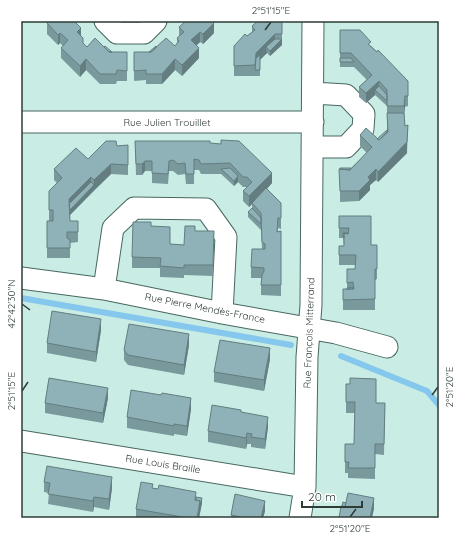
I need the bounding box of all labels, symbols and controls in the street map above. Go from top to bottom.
text: 2°51'15"E [252,4,291,17]
street label: Rue Julien Trouillet [123,116,211,129]
street label: Rue François Mitterrand [301,277,317,389]
text: 42°42'30"N [5,279,18,329]
street label: Rue Pierre Mendès-France [144,290,267,326]
text: 2°51'20"E [443,366,456,407]
text: 2°51'15"E [5,371,18,410]
street label: Rue Louis Braille [125,452,202,476]
scale bar [302,483,362,509]
text: 20 m [308,489,336,504]
text: 2°51'20"E [330,522,371,535]

